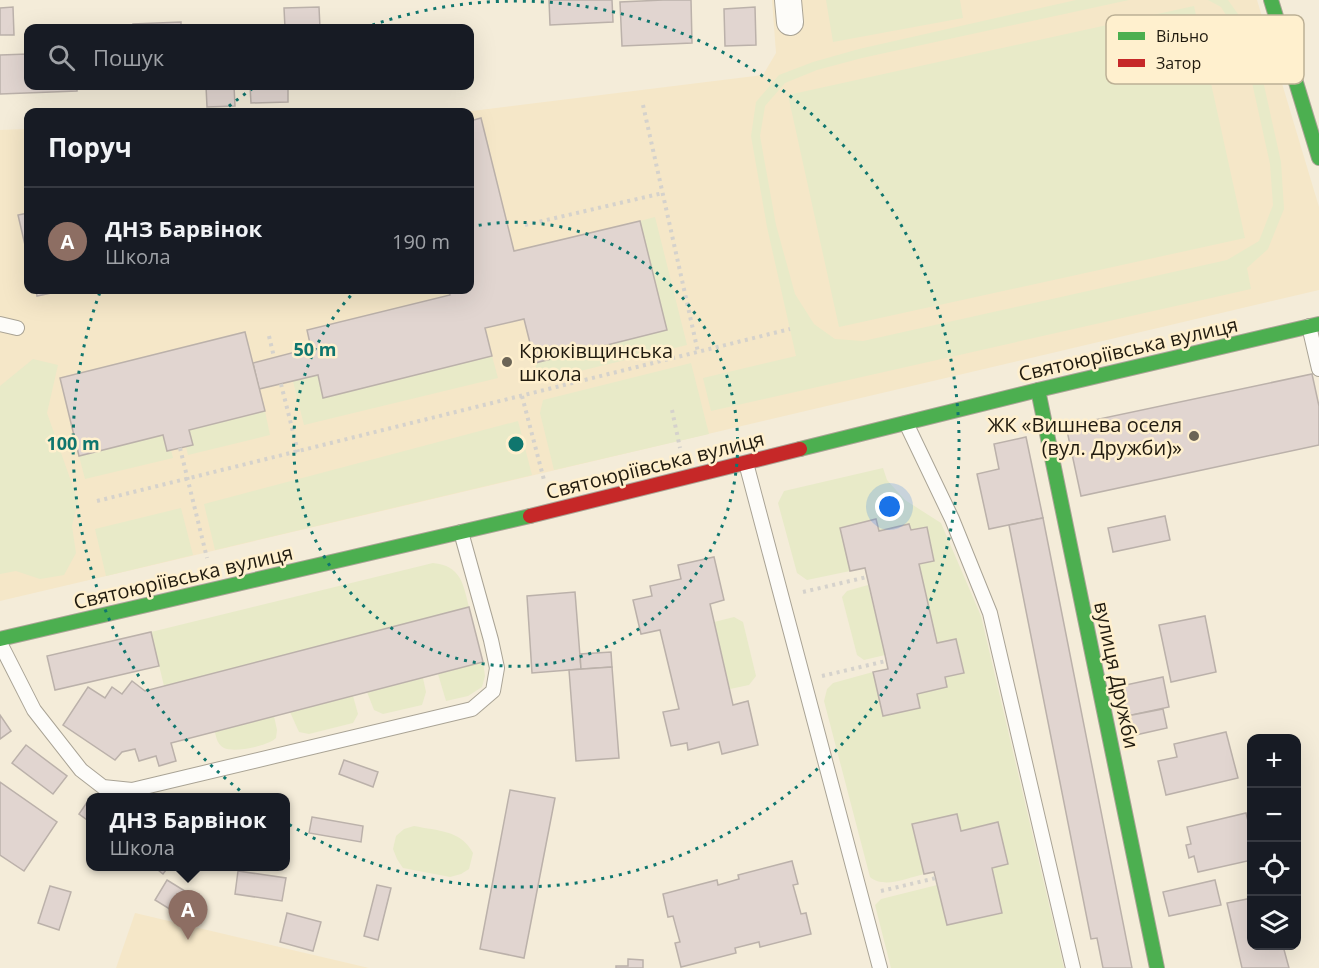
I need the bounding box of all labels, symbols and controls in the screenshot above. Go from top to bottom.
legend [1106,15,1304,84]
search box [24,24,474,90]
text: Вільно [1156,25,1209,47]
icon: search [45,41,78,74]
text: Пошук [93,42,164,72]
text: Затор [1156,52,1201,74]
text: Поруч [48,129,132,165]
text: ДНЗ Барвінок [105,213,262,243]
text: A [61,228,74,255]
text: 190 m [392,228,450,255]
text: Школа [105,243,171,270]
street label: Святоюріївська вулиця [1016,311,1240,387]
text: 50 m [294,337,336,361]
place label: Крюківщинська школа [519,337,673,387]
marker: Крюківщинська школа [500,355,514,369]
place label: ЖК «Вишнева оселя (вул. Дружби)» [987,411,1182,461]
street label: Святоюріївська вулиця [543,425,767,505]
marker: ЖК «Вишнева оселя (вул. Дружби)» [1187,429,1201,443]
text: 100 m [46,431,100,455]
centre of rings [506,434,526,454]
your location [875,492,904,521]
street label: Святоюріївська вулиця [71,539,295,615]
street label: вулиця Дружби [1088,599,1146,751]
map controls [1247,734,1301,950]
button: + [1247,734,1301,788]
button: − [1247,788,1301,842]
popup [86,793,290,871]
text: ДНЗ Барвінок [109,804,267,834]
text: Школа [109,834,175,861]
button: locate [1247,842,1301,896]
pin: A [168,890,207,940]
button: layers [1247,896,1301,950]

